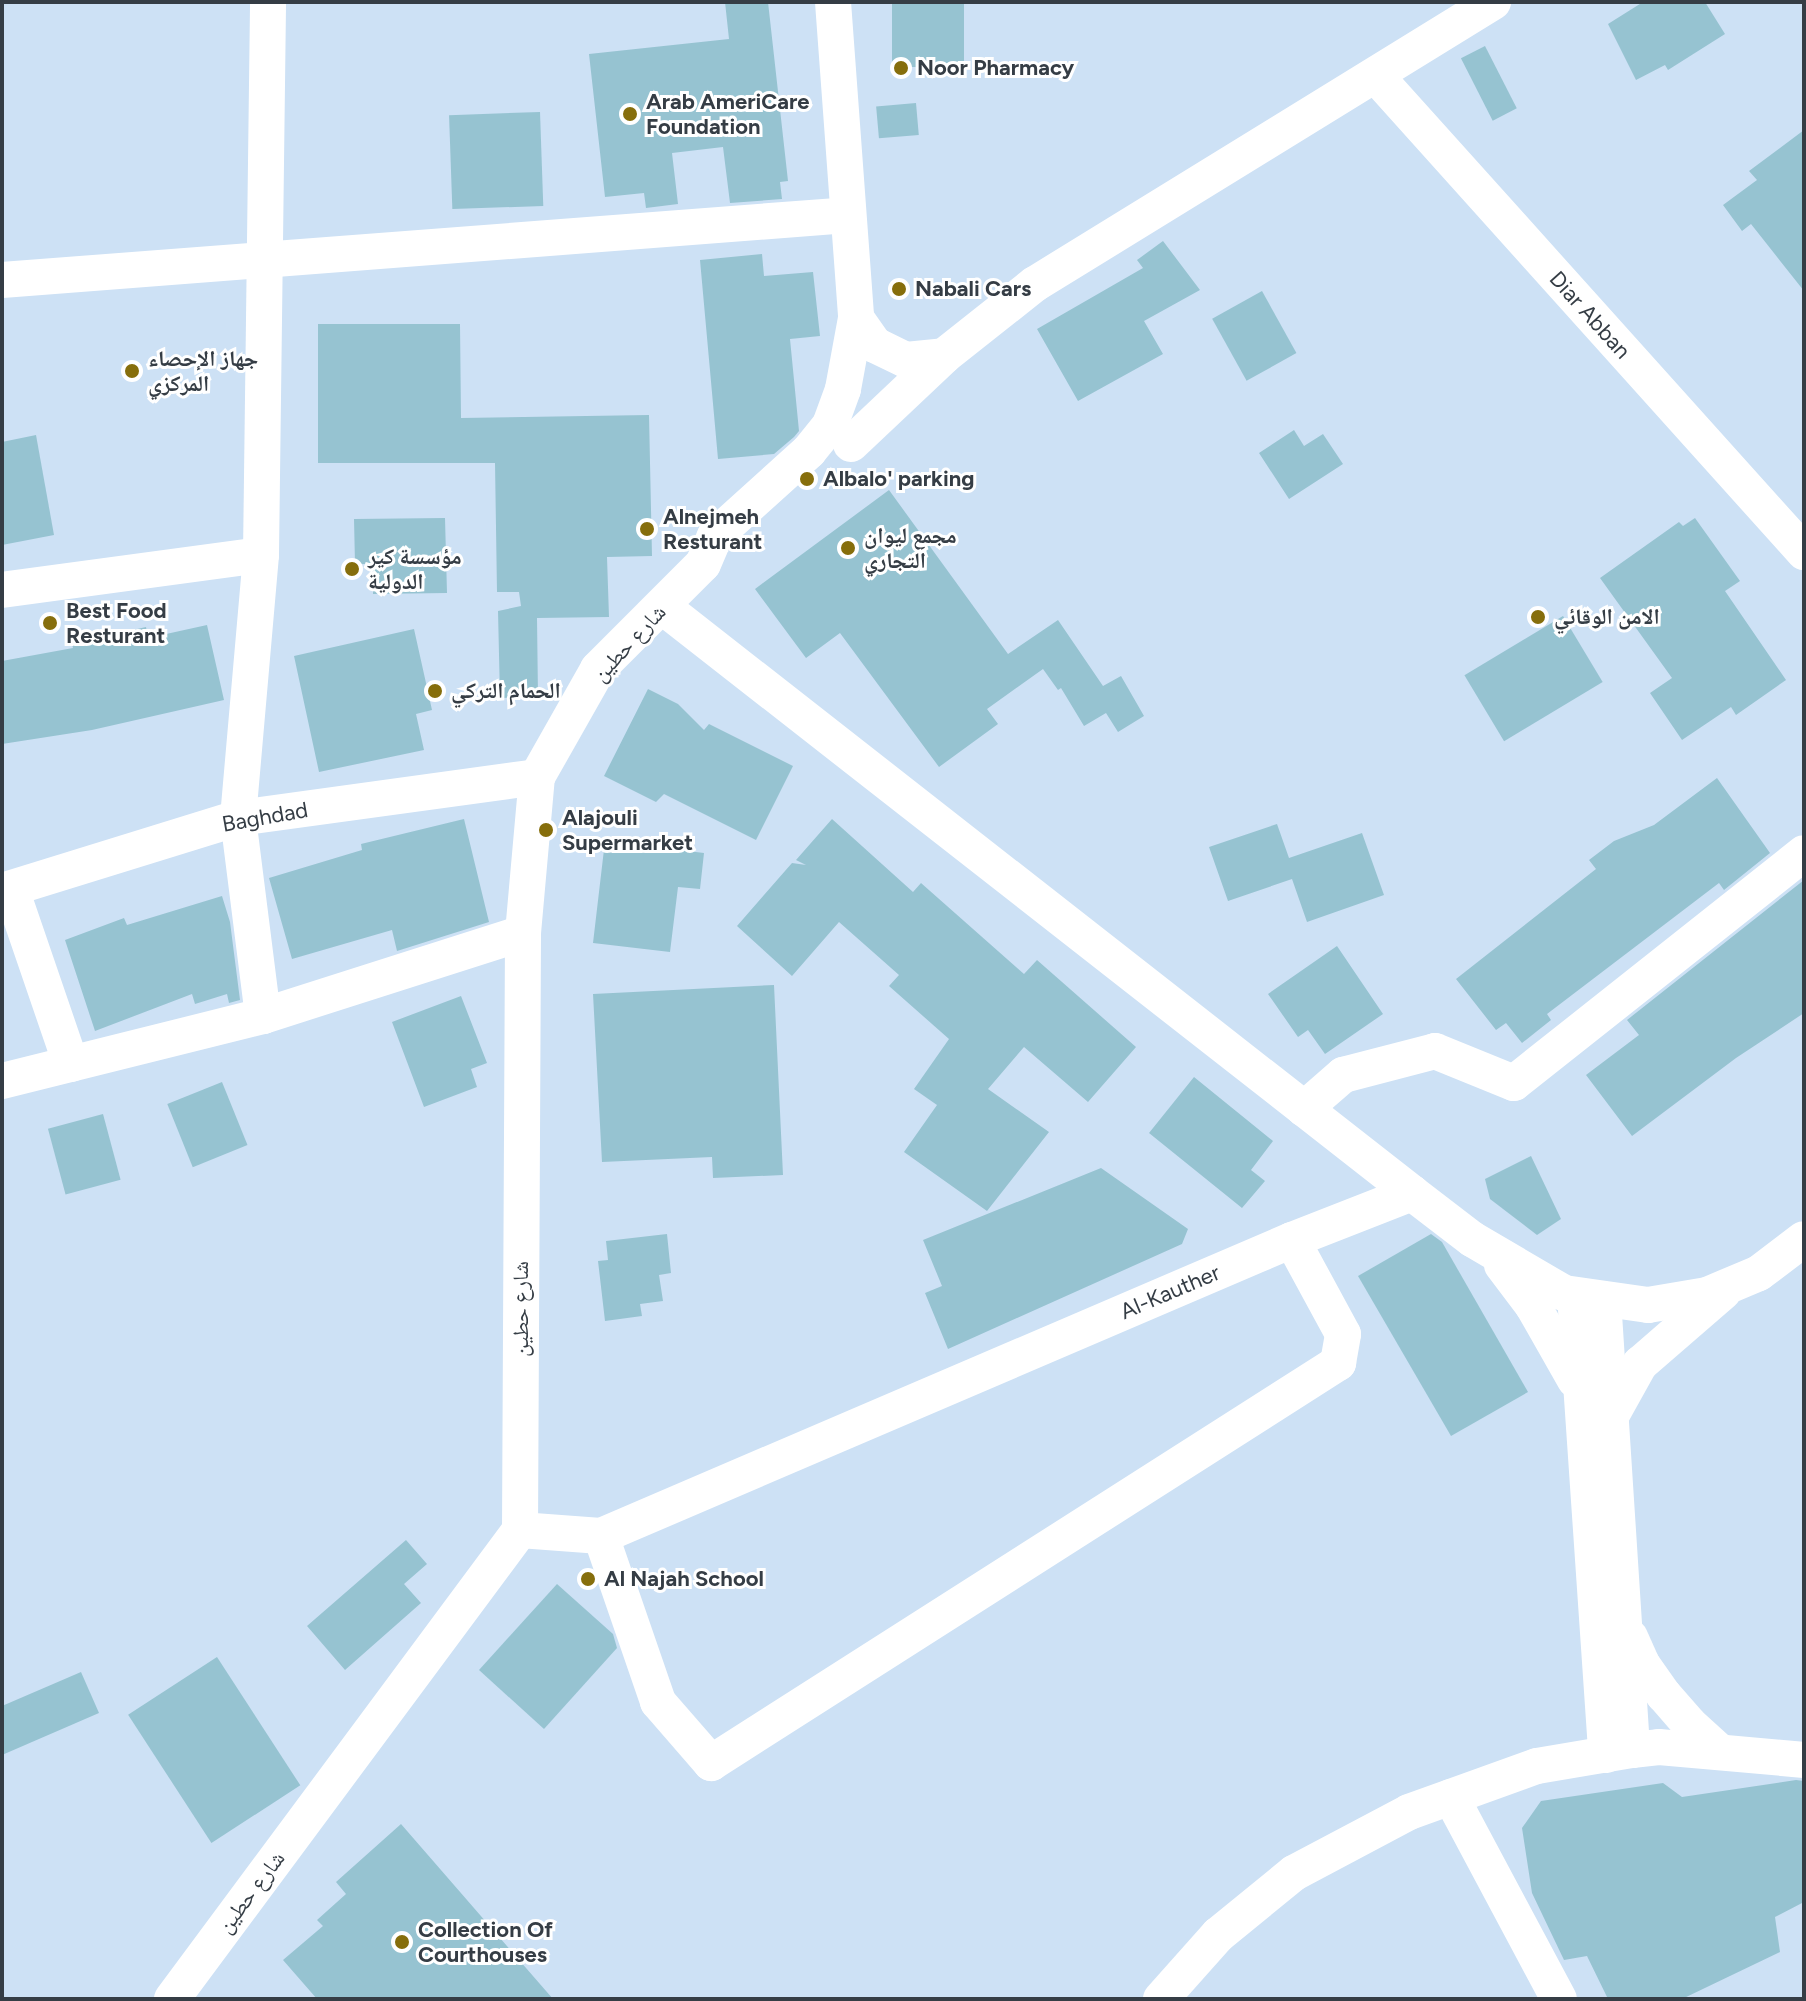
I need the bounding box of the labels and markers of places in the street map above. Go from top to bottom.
place label: Noor Pharmacy [917,55,1074,81]
marker: Noor Pharmacy [892,59,910,77]
place label: Arab AmeriCare Foundation [646,88,810,140]
marker: Arab AmeriCare Foundation [621,105,639,123]
place label: Nabali Cars [915,276,1031,302]
marker: Nabali Cars [890,280,908,298]
place label: جهاز الإحصاء المركزي [148,345,258,396]
marker: جهاز الإحصاء المركزي [123,362,141,380]
place label: Albalo' parking [823,466,974,492]
marker: Albalo' parking [798,470,816,488]
place label: Alnejmeh Resturant [663,503,762,554]
marker: Alnejmeh Resturant [638,520,656,538]
place label: مجمع ليوان التجاري [864,522,957,574]
marker: مجمع ليوان التجاري [839,539,857,557]
place label: مؤسسة كير الدولية [368,543,462,594]
marker: مؤسسة كير الدولية [343,560,361,578]
place label: Best Food Resturant [66,597,167,648]
place label: الامن الوقائي [1554,604,1660,630]
marker: الامن الوقائي [1529,608,1547,626]
marker: Best Food Resturant [41,614,59,632]
place label: الحمام التركي [451,678,561,704]
marker: الحمام التركي [426,682,444,700]
place label: Alajouli Supermarket [562,804,693,856]
marker: Alajouli Supermarket [537,821,555,839]
place label: Al Najah School [604,1566,764,1592]
marker: Al Najah School [579,1570,597,1588]
place label: Collection Of Courthouses [418,1916,553,1968]
marker: Collection Of Courthouses [393,1933,411,1951]

